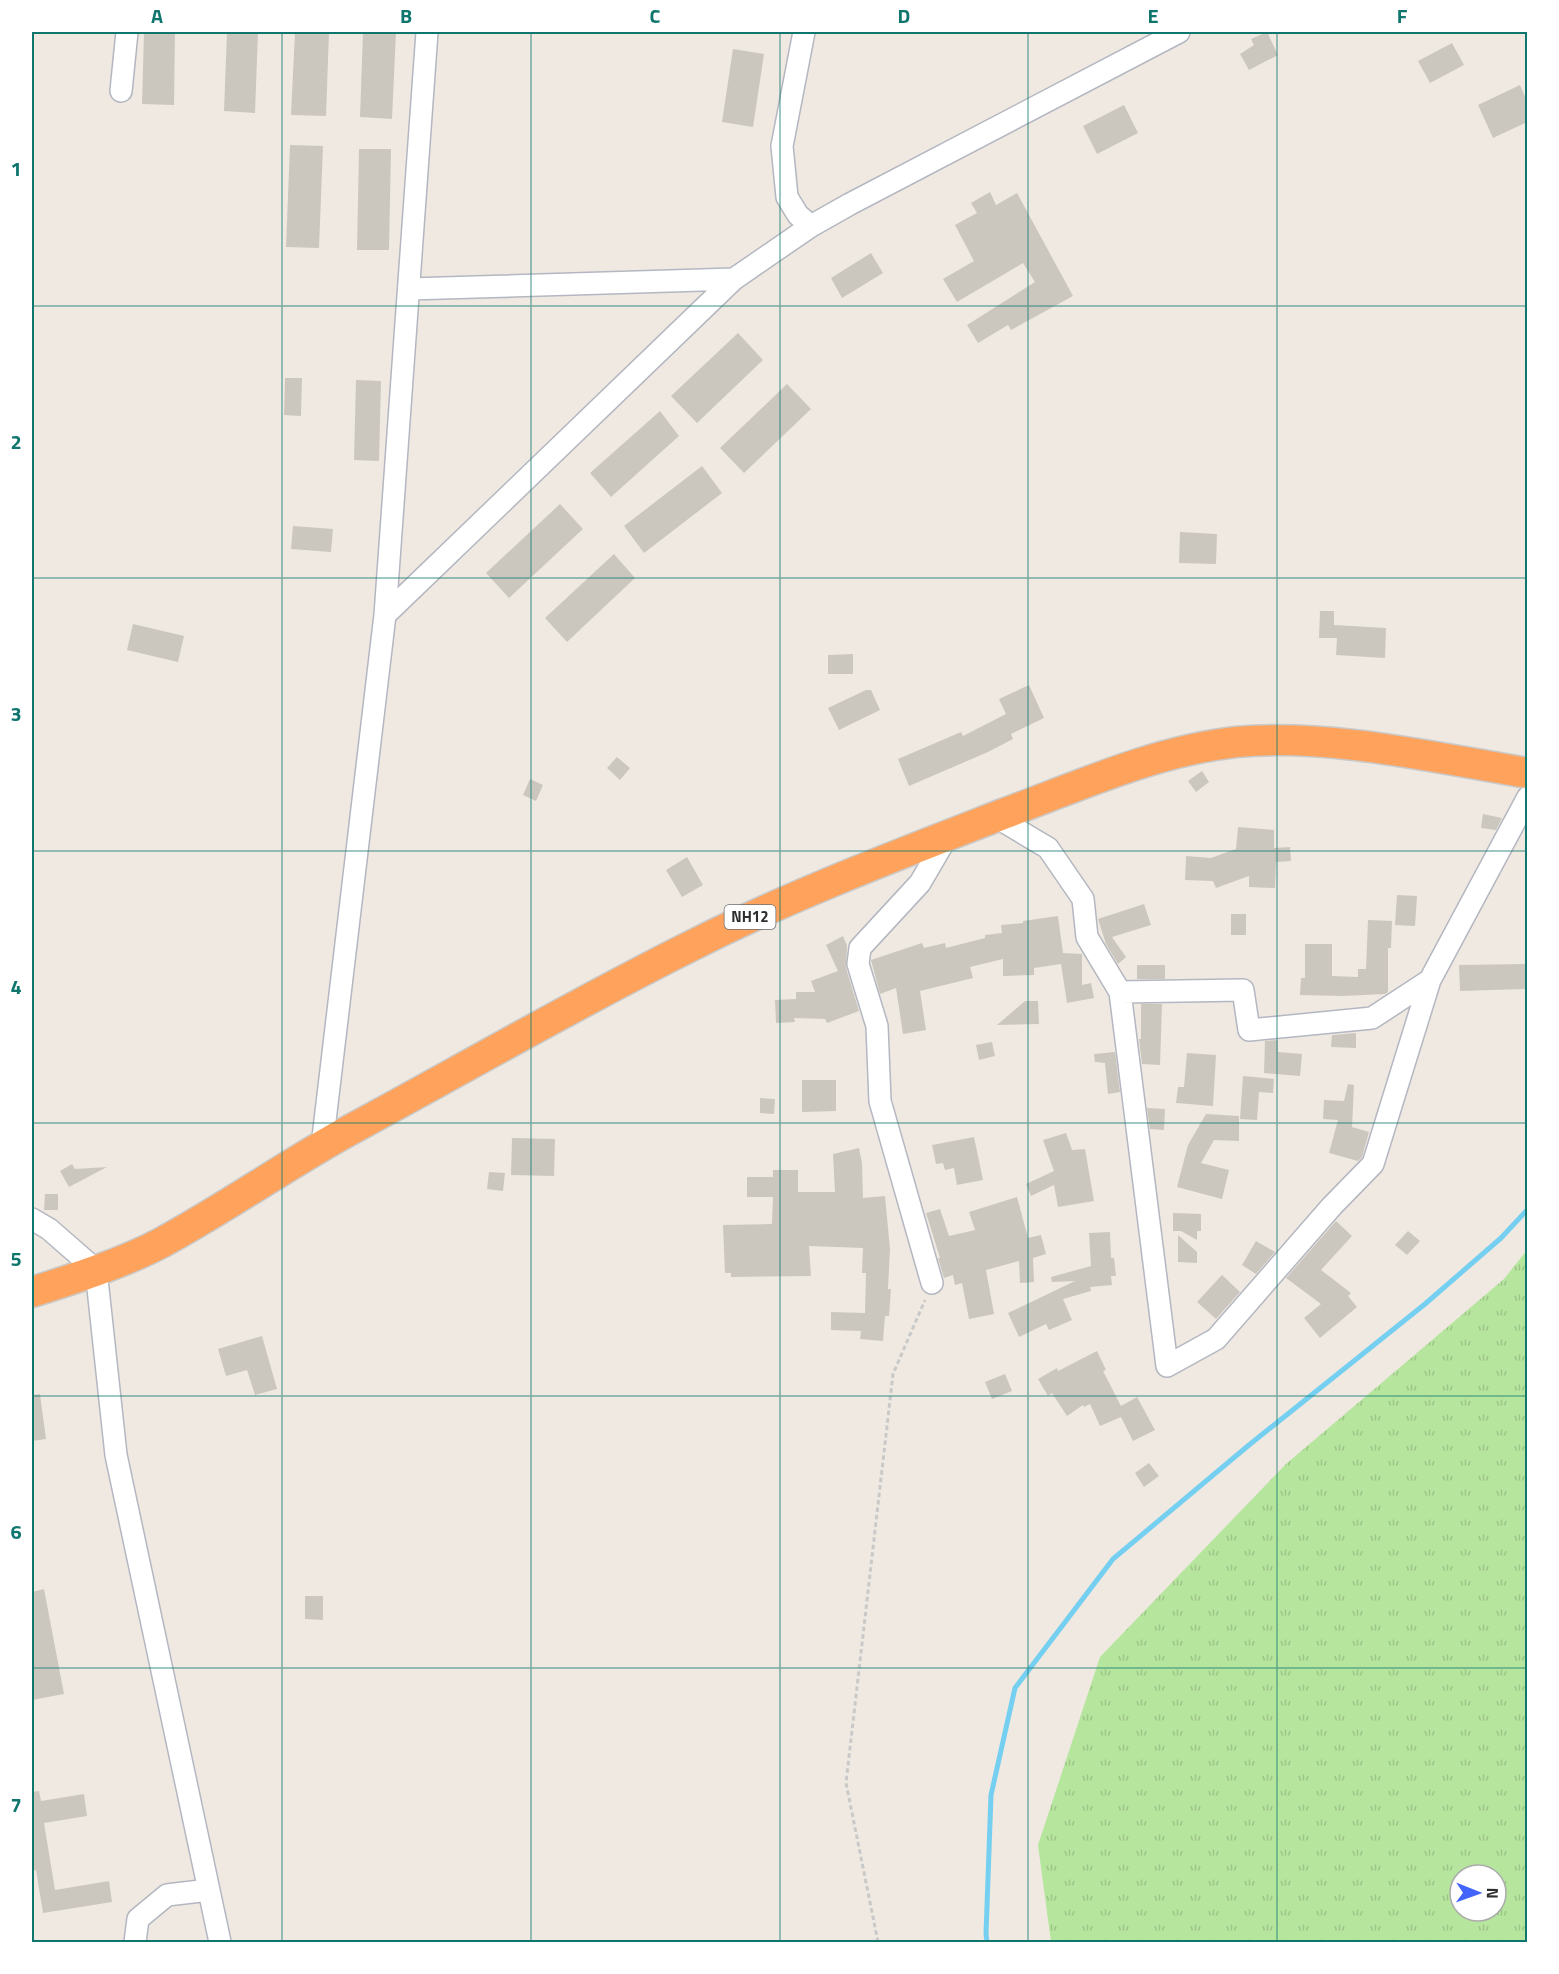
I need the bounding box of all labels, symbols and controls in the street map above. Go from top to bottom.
text: A [151,0,163,31]
text: B [400,0,412,31]
text: C [650,0,661,31]
text: D [898,0,910,31]
text: E [1147,0,1159,31]
text: F [1397,0,1408,31]
text: 1 [10,153,22,184]
text: 2 [10,426,22,457]
text: 3 [10,698,22,729]
road number: NH12 [724,905,776,929]
text: 4 [10,971,22,1002]
text: 5 [10,1243,22,1274]
text: 6 [10,1516,22,1547]
text: 7 [10,1789,22,1820]
north arrow [1448,1863,1508,1923]
text: N [1481,1888,1505,1899]

